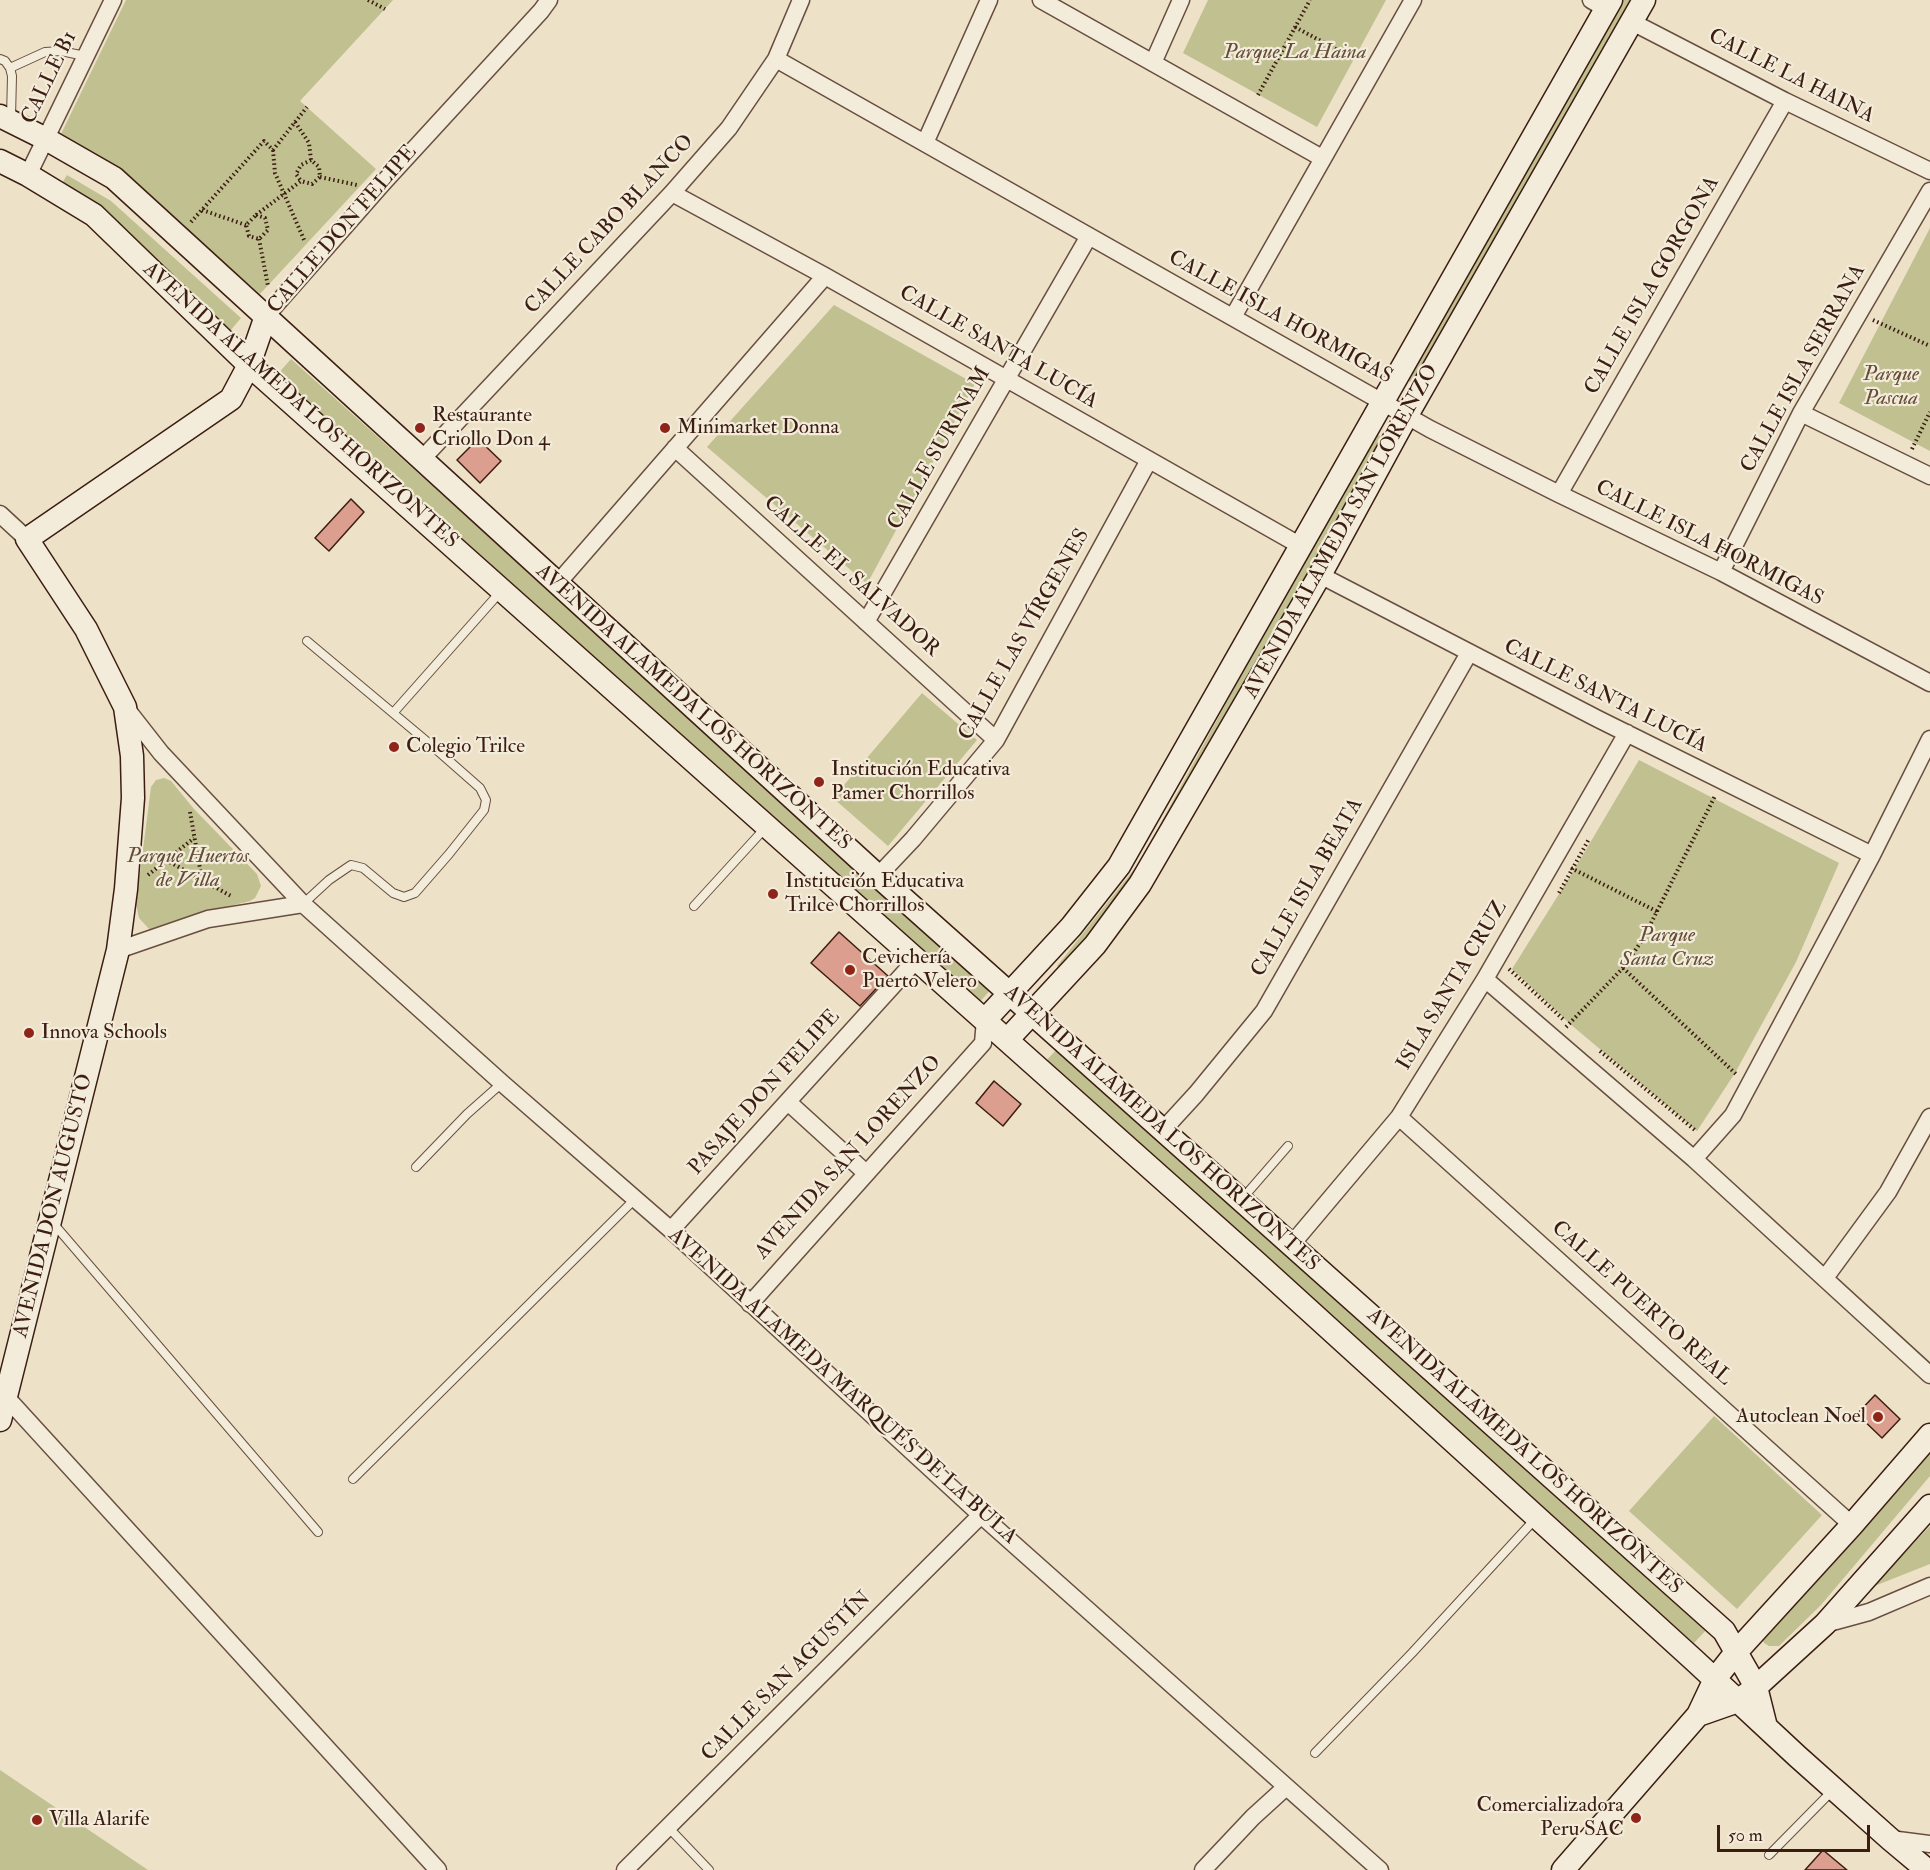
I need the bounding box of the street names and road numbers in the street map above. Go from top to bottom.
street label: CALLE LA HAINA [1704,24,1878,130]
street label: CALLE B1 [17,28,83,128]
street label: CALLE CABO BLANCO [520,130,700,320]
street label: CALLE DON FELIPE [263,141,423,319]
street label: CALLE ISLA GORGONA [1580,172,1726,400]
street label: CALLE ISLA HORMIGAS [1163,246,1397,390]
street label: AVENIDA ALAMEDA LOS HORIZONTES [137,258,463,554]
street label: CALLE ISLA SERRANA [1736,260,1872,478]
street label: CALLE SANTA LUCÍA [894,281,1102,415]
street label: AVENIDA ALAMEDA SAN LORENZO [1239,360,1445,704]
street label: CALLE SURINAM [883,363,997,535]
street label: CALLE ISLA HORMIGAS [1591,475,1827,613]
street label: CALLE EL SALVADOR [758,491,944,663]
street label: CALLE LAS VÍRGENES [954,525,1096,745]
street label: AVENIDA ALAMEDA LOS HORIZONTES [530,560,856,856]
street label: CALLE SANTA LUCÍA [1499,635,1711,759]
street label: CALLE ISLA BEATA [1247,794,1369,982]
street label: ISLA SANTA CRUZ [1392,897,1514,1075]
street label: AVENIDA ALAMEDA LOS HORIZONTES [998,981,1324,1277]
street label: PASAJE DON FELIPE [684,1005,846,1181]
street label: AVENIDA SAN LORENZO [751,1051,947,1265]
street label: AVENIDA DON AUGUSTO [9,1072,99,1340]
street label: CALLE PUERTO REAL [1546,1216,1736,1392]
street label: AVENIDA ALAMEDA MARQUÉS DE LA BULA [662,1223,1022,1551]
street label: AVENIDA ALAMEDA LOS HORIZONTES [1361,1304,1687,1600]
street label: CALLE SAN AGUSTÍN [697,1587,877,1767]

